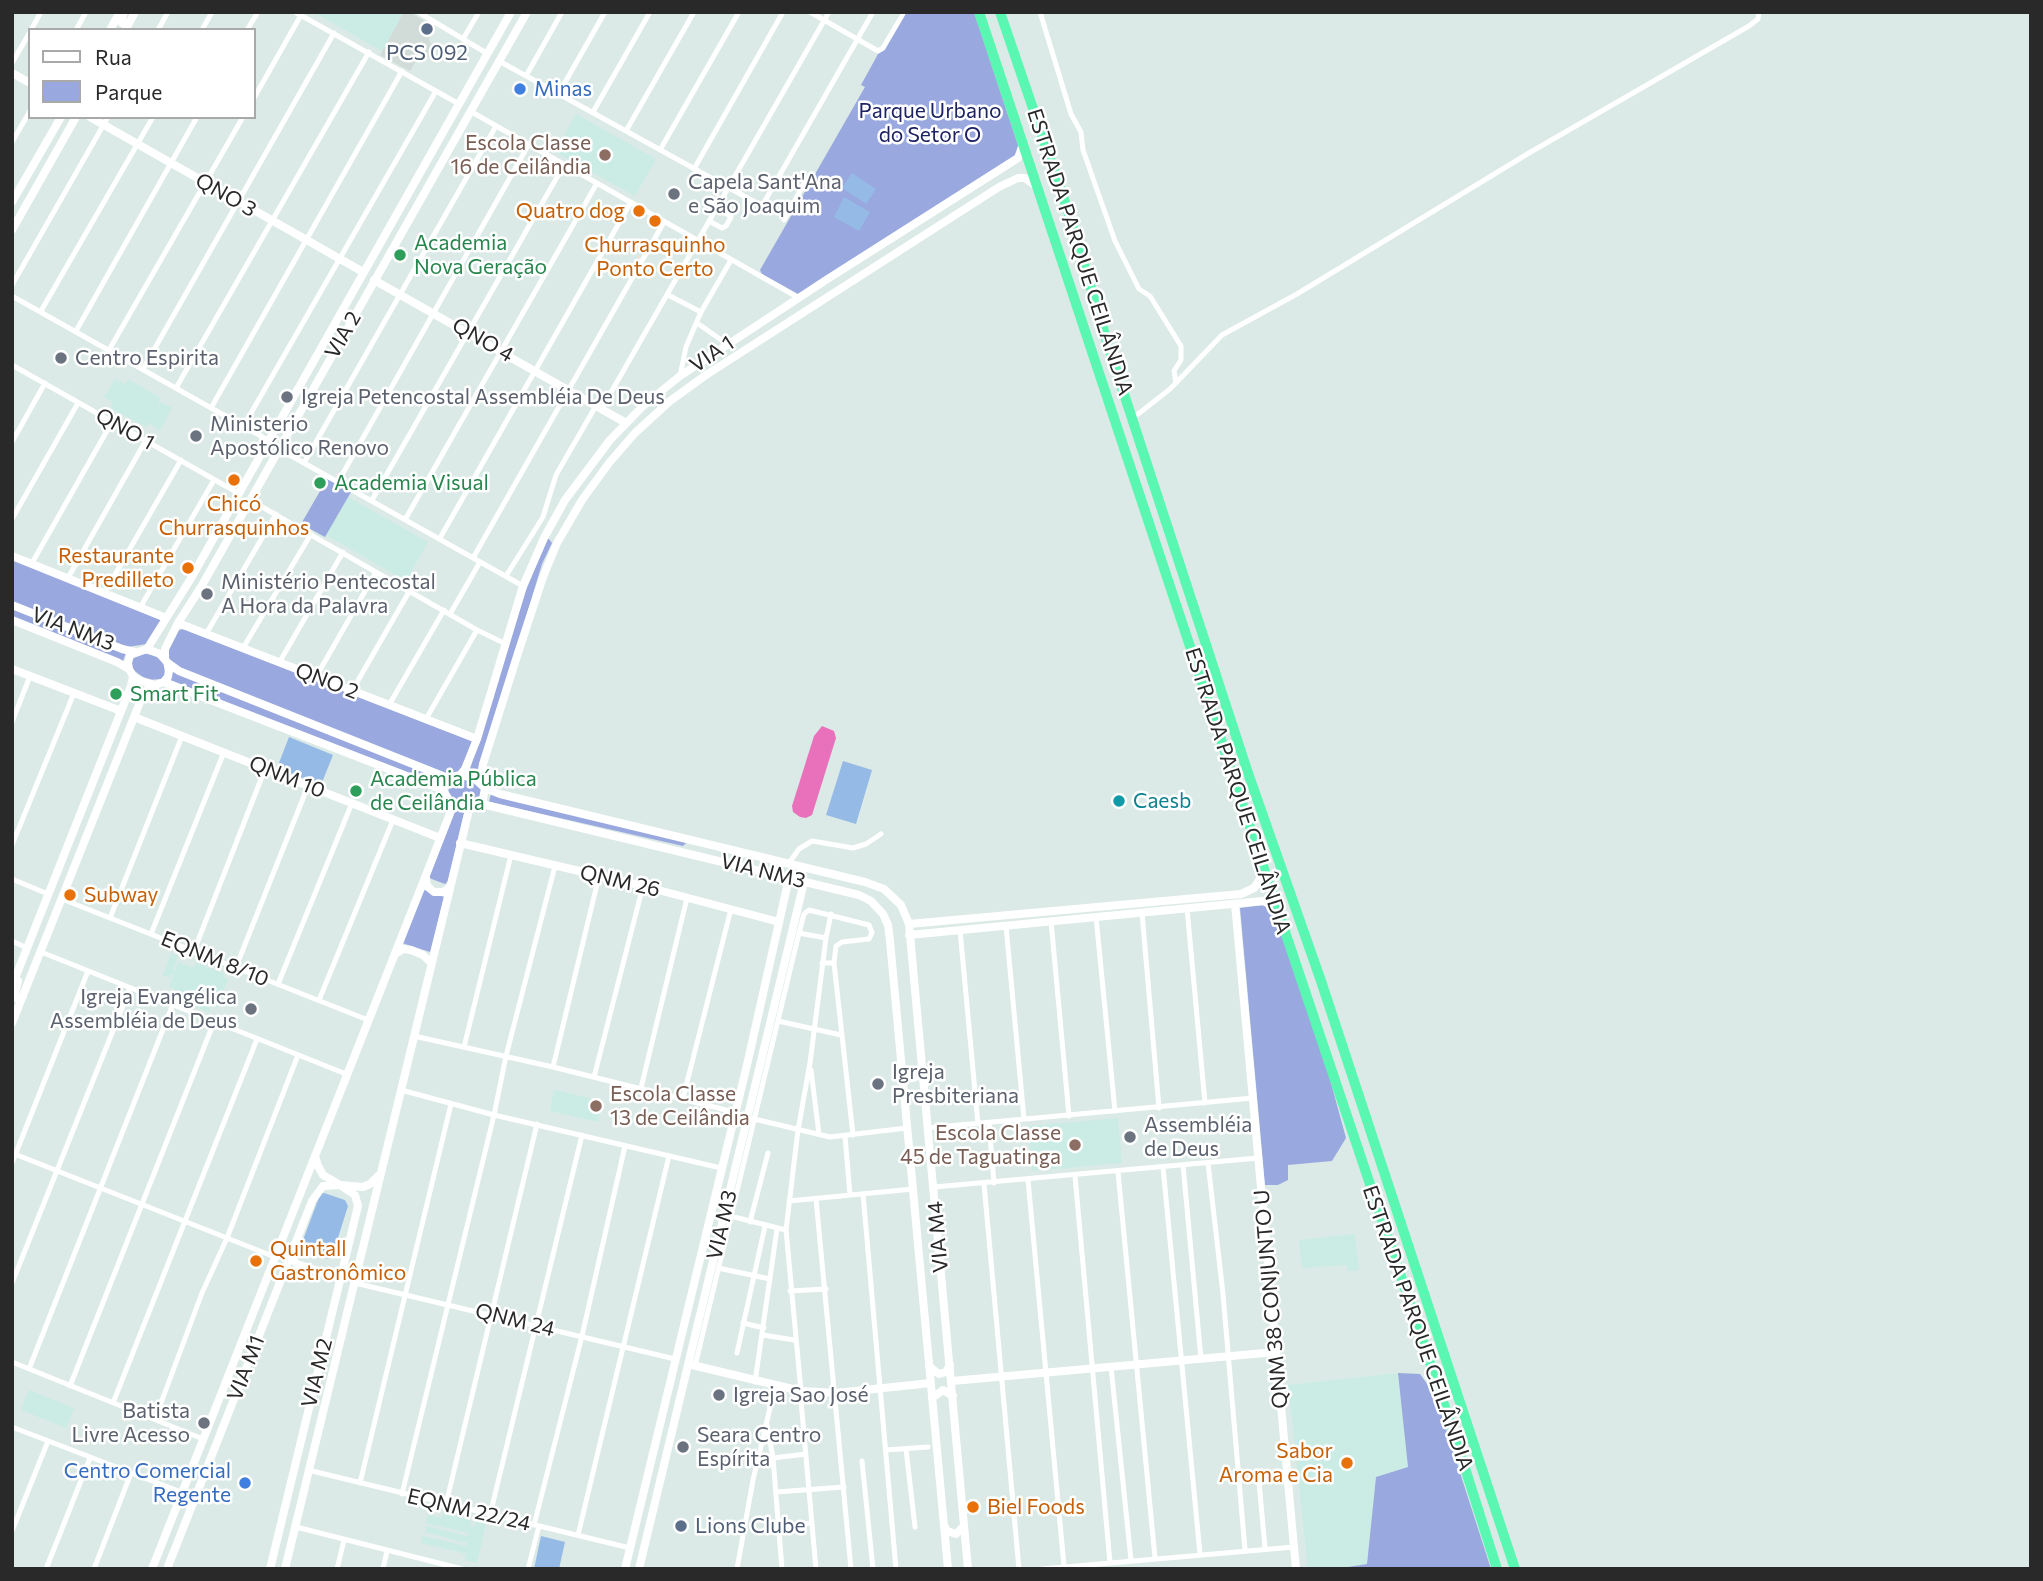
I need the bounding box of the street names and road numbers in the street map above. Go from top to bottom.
street label: ESTRADA PARQUE CEILÂNDIA [1022,105,1138,399]
street label: QNO 3 [191,168,261,222]
street label: VIA 2 [319,307,367,363]
street label: QNO 4 [448,312,518,368]
street label: VIA 1 [685,330,739,378]
street label: QNO 1 [91,403,159,455]
street label: VIA NM3 [28,602,118,656]
street label: ESTRADA PARQUE CEILÂNDIA [1180,644,1296,938]
street label: QNO 2 [292,657,362,705]
street label: QNM 10 [245,750,329,804]
street label: VIA NM3 [718,848,808,894]
street label: QNM 26 [577,860,663,902]
street label: EQNM 8/10 [157,926,273,992]
street label: ESTRADA PARQUE CEILÂNDIA [1357,1182,1479,1474]
street label: VIA M3 [702,1188,742,1262]
street label: QNM 38 CONJUNTO U [1249,1188,1293,1410]
street label: VIA M4 [922,1200,954,1274]
street label: QNM 24 [473,1298,557,1342]
street label: VIA M1 [222,1332,270,1404]
street label: VIA M2 [296,1336,338,1410]
street label: EQNM 22/24 [405,1484,533,1536]

